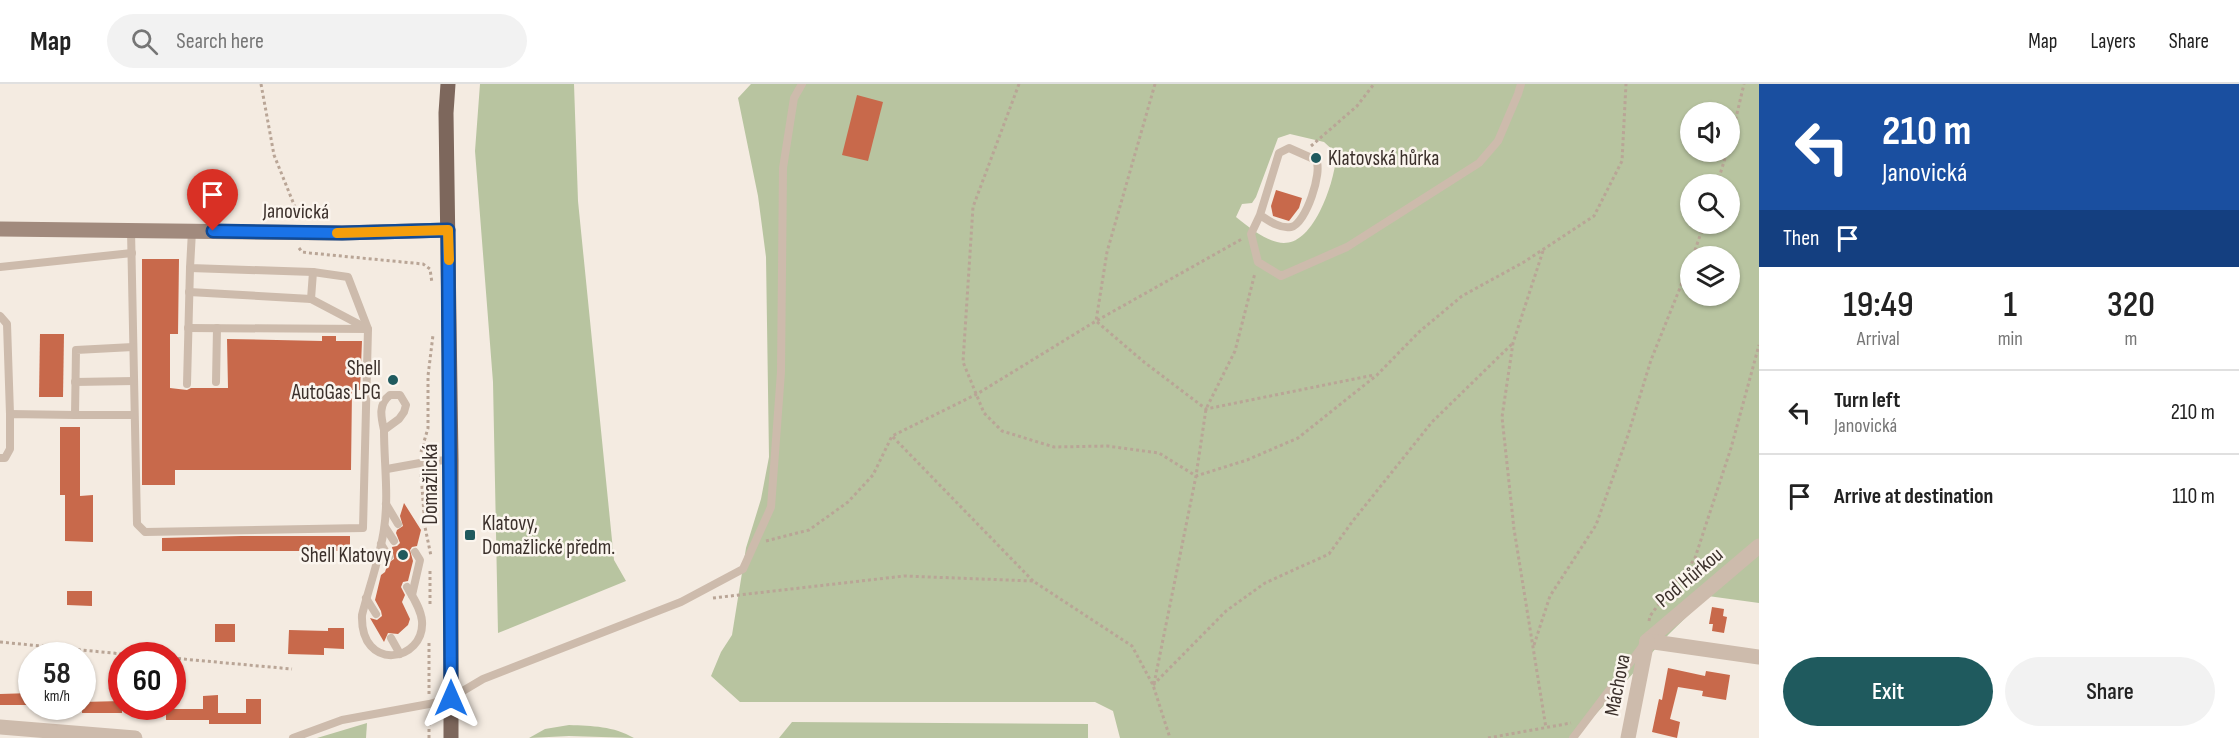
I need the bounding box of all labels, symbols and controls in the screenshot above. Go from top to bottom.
search box [107,14,527,68]
text: Map [30,25,71,58]
icon: search [128,25,161,58]
text: Search here [176,28,264,55]
text: Map [2028,29,2057,54]
text: Layers [2090,29,2136,54]
text: Share [2169,29,2209,54]
map controls [1680,102,1740,306]
button: sound [1680,102,1740,162]
text: 210 m [1882,106,1971,157]
icon: left [1783,108,1861,186]
place label: Klatovská hůrka [1328,146,1439,171]
marker: Klatovská hůrka [1309,151,1323,165]
text: Janovická [1882,157,1967,189]
pin [187,169,238,231]
button: search [1680,174,1740,234]
icon: arrive [196,178,229,211]
street label: Janovická [262,198,329,225]
icon: arrive [1831,222,1864,255]
text: Then [1783,225,1819,252]
button: layers [1680,246,1740,306]
text: 19:49 [1843,284,1914,327]
text: 1 [2004,284,2017,327]
text: 320 [2107,284,2155,327]
text: Arrival [1857,327,1900,351]
text: min [1998,327,2023,351]
text: m [2124,327,2137,351]
place label: Shell AutoGas LPG [291,356,381,405]
marker: Shell AutoGas LPG [386,373,400,387]
text: Turn left [1834,387,1900,414]
icon: left [1783,396,1816,429]
text: 210 m [2171,399,2215,426]
text: Janovická [1834,414,1897,438]
street label: Domažlická [418,444,443,524]
icon: arrive [1783,480,1816,513]
text: Arrive at destination [1834,483,1993,510]
text: 110 m [2172,483,2215,510]
place label: Klatovy, Domažlické předm. [482,511,615,560]
marker: Klatovy, Domažlické předm. [463,528,477,542]
street label: Pod Hůrkou [1651,542,1728,613]
place label: Shell Klatovy [301,543,391,568]
marker: Shell Klatovy [396,548,410,562]
speed limit sign: 60 [108,642,186,720]
street label: Máchova [1599,652,1636,718]
text: 58 [43,656,71,692]
button: Exit [1783,657,1993,726]
button: Share [2005,657,2215,726]
position arrow [419,666,483,730]
text: km/h [44,687,70,706]

